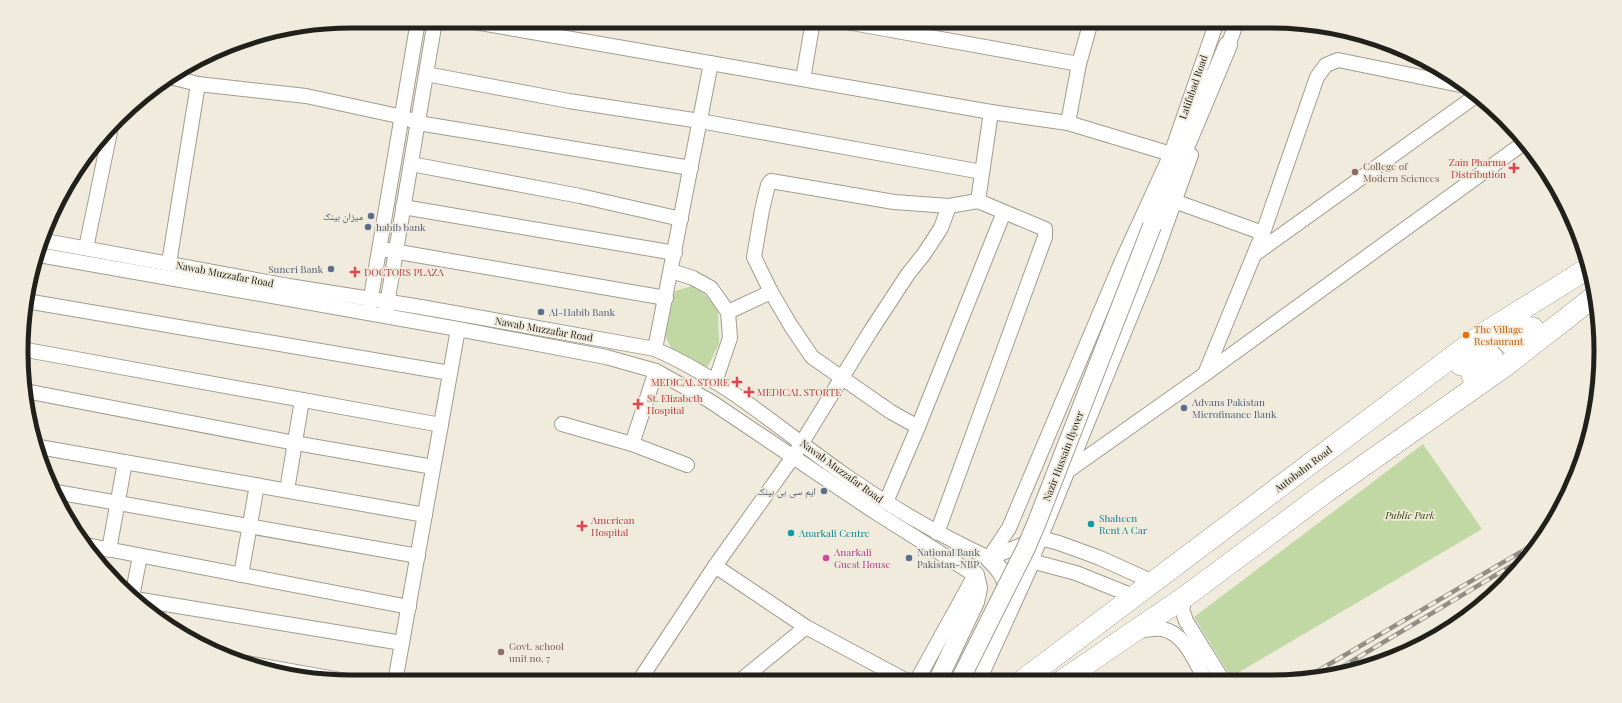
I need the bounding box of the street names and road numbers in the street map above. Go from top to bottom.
street label: Latifabad Road [1175,53,1211,121]
street label: Nawab Muzzafar Road [175,258,275,290]
street label: Nawab Muzzafar Road [494,313,594,345]
street label: Nazir Hussain flyover [1039,408,1087,503]
street label: Nawab Muzzafar Road [798,436,886,506]
street label: Autobahn Road [1271,443,1335,496]

